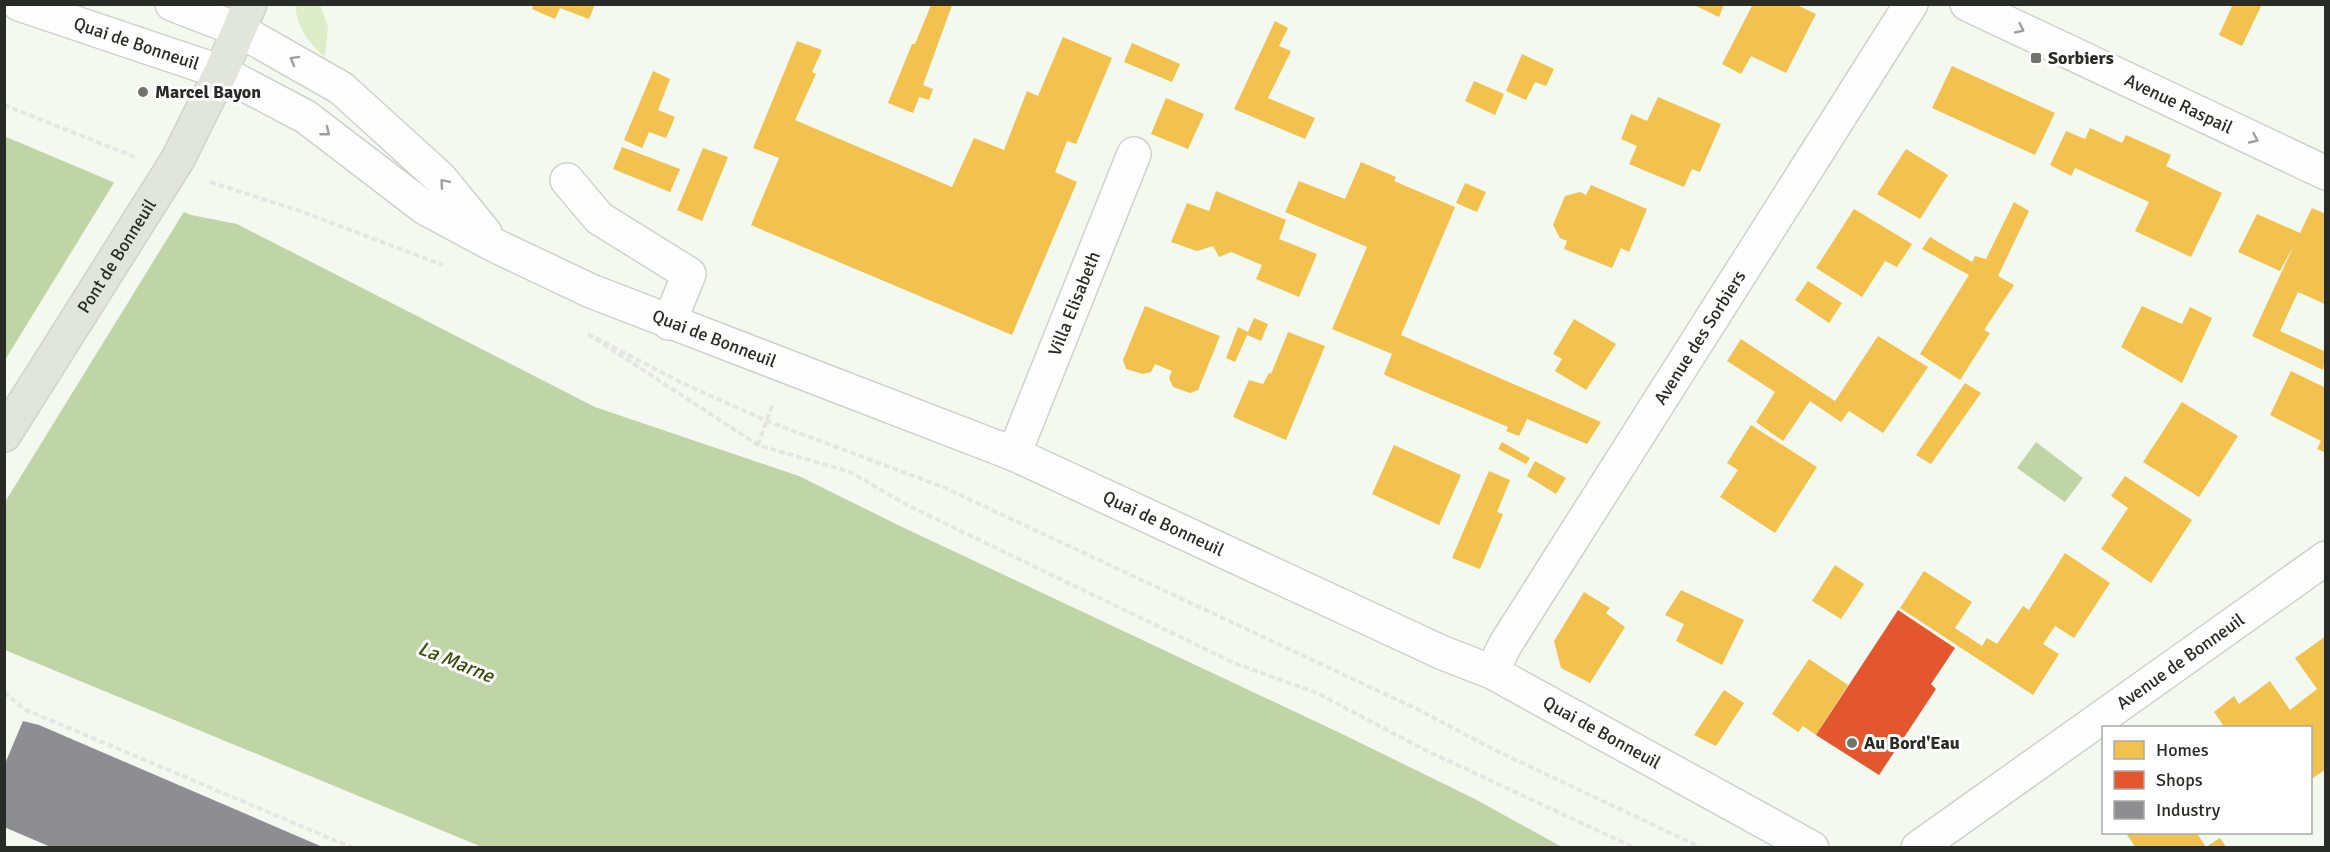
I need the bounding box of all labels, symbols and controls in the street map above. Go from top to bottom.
street label: Quai de Bonneuil [71,12,202,75]
one-way arrow [2014,22,2025,34]
place label: Sorbiers [2048,47,2114,69]
marker: Sorbiers [2029,51,2043,65]
one-way arrow [289,56,300,68]
street label: Avenue Raspail [2121,69,2236,139]
place label: Marcel Bayon [155,81,261,103]
marker: Marcel Bayon [136,85,150,99]
one-way arrow [319,125,330,136]
one-way arrow [2247,132,2258,144]
one-way arrow [440,179,451,190]
street label: Pont de Bonneuil [73,195,161,317]
street label: Villa Elisabeth [1043,248,1105,359]
street label: Avenue des Sorbiers [1649,266,1751,409]
street label: Quai de Bonneuil [649,305,779,372]
street label: Quai de Bonneuil [1100,486,1228,561]
street label: Avenue de Bonneuil [2112,609,2249,714]
water label: La Marne [415,636,498,689]
street label: Quai de Bonneuil [1539,691,1665,774]
legend [2102,726,2312,834]
place label: Au Bord'Eau [1864,732,1960,754]
marker: Au Bord'Eau [1845,736,1859,750]
text: Homes [2156,739,2209,761]
text: Shops [2156,769,2203,791]
text: Industry [2156,799,2221,821]

